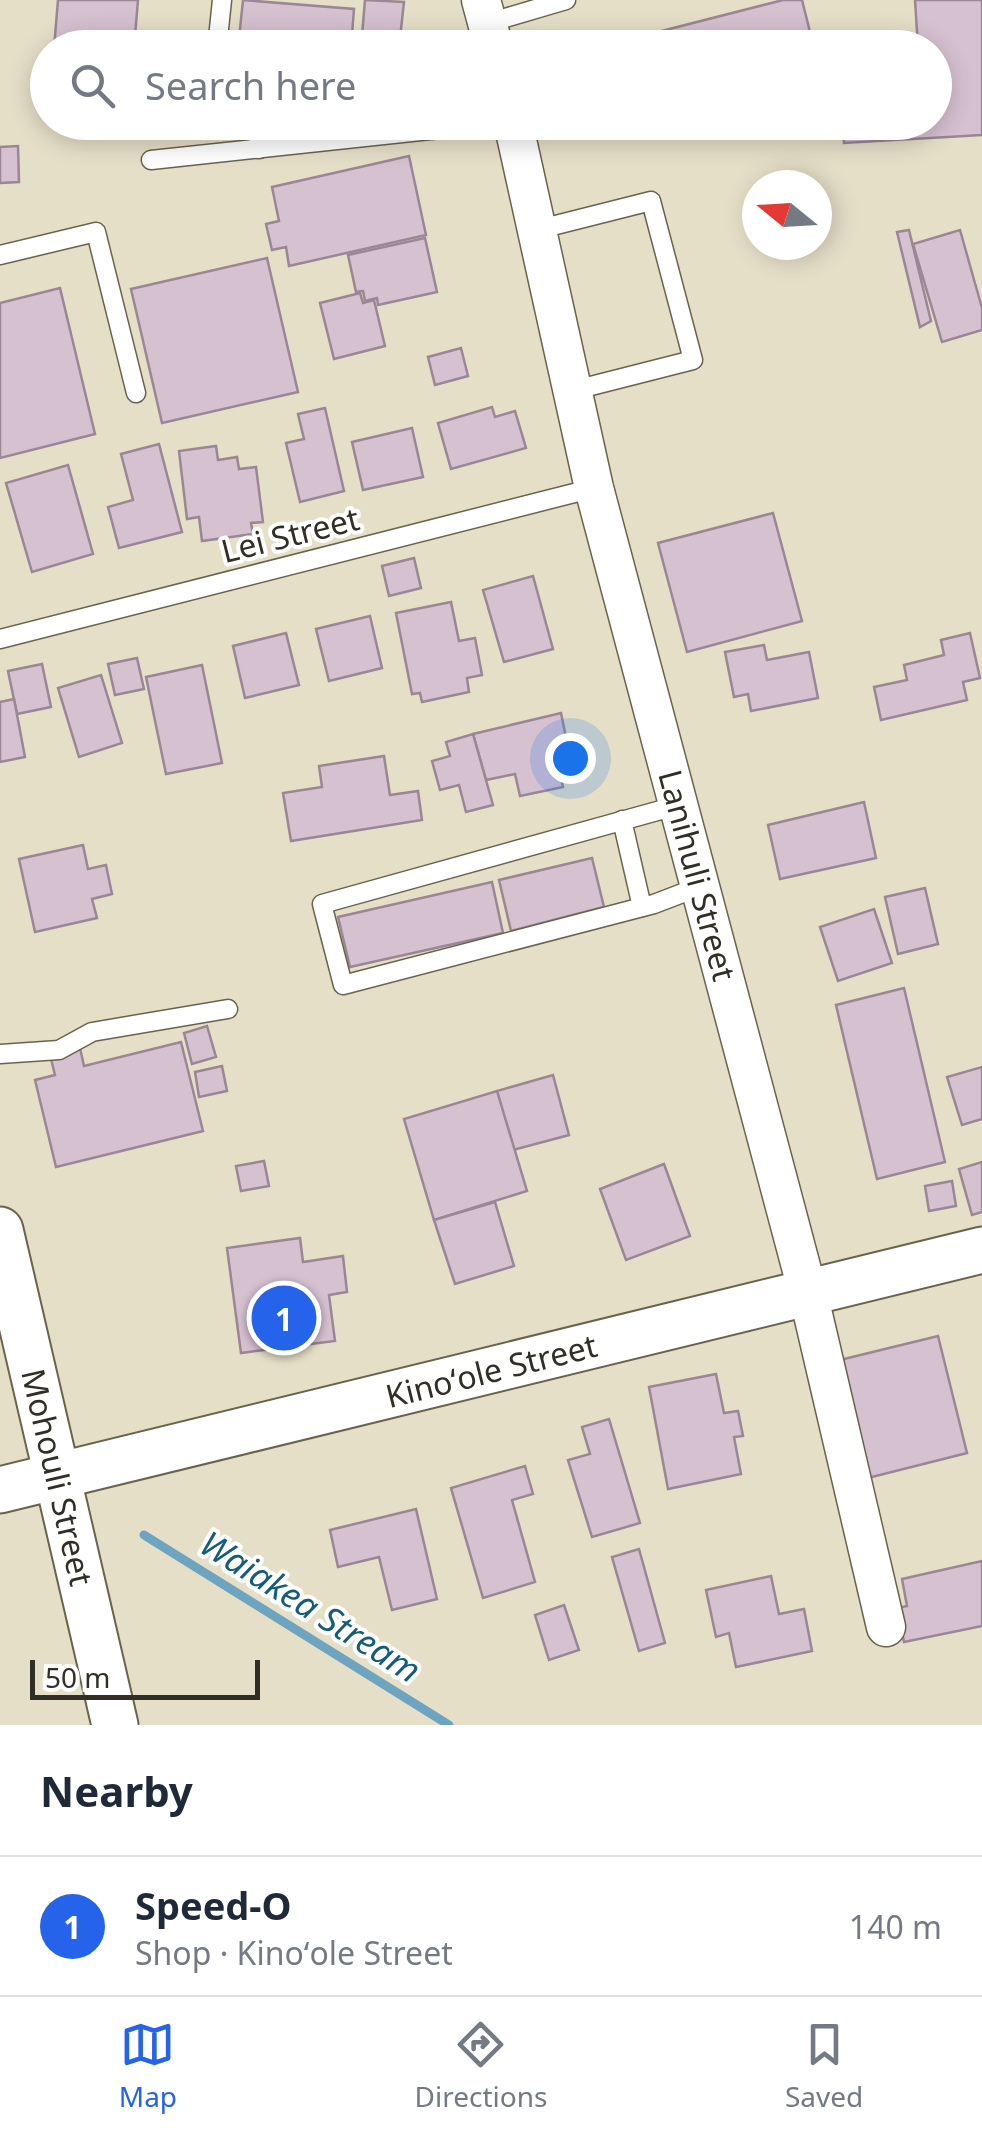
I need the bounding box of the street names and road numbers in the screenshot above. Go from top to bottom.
street label: Lei Street [217,496,363,572]
street label: Lanihuli Street [649,765,747,985]
street label: Kinoʻole Street [381,1323,601,1417]
street label: Mohouli Street [12,1364,104,1590]

